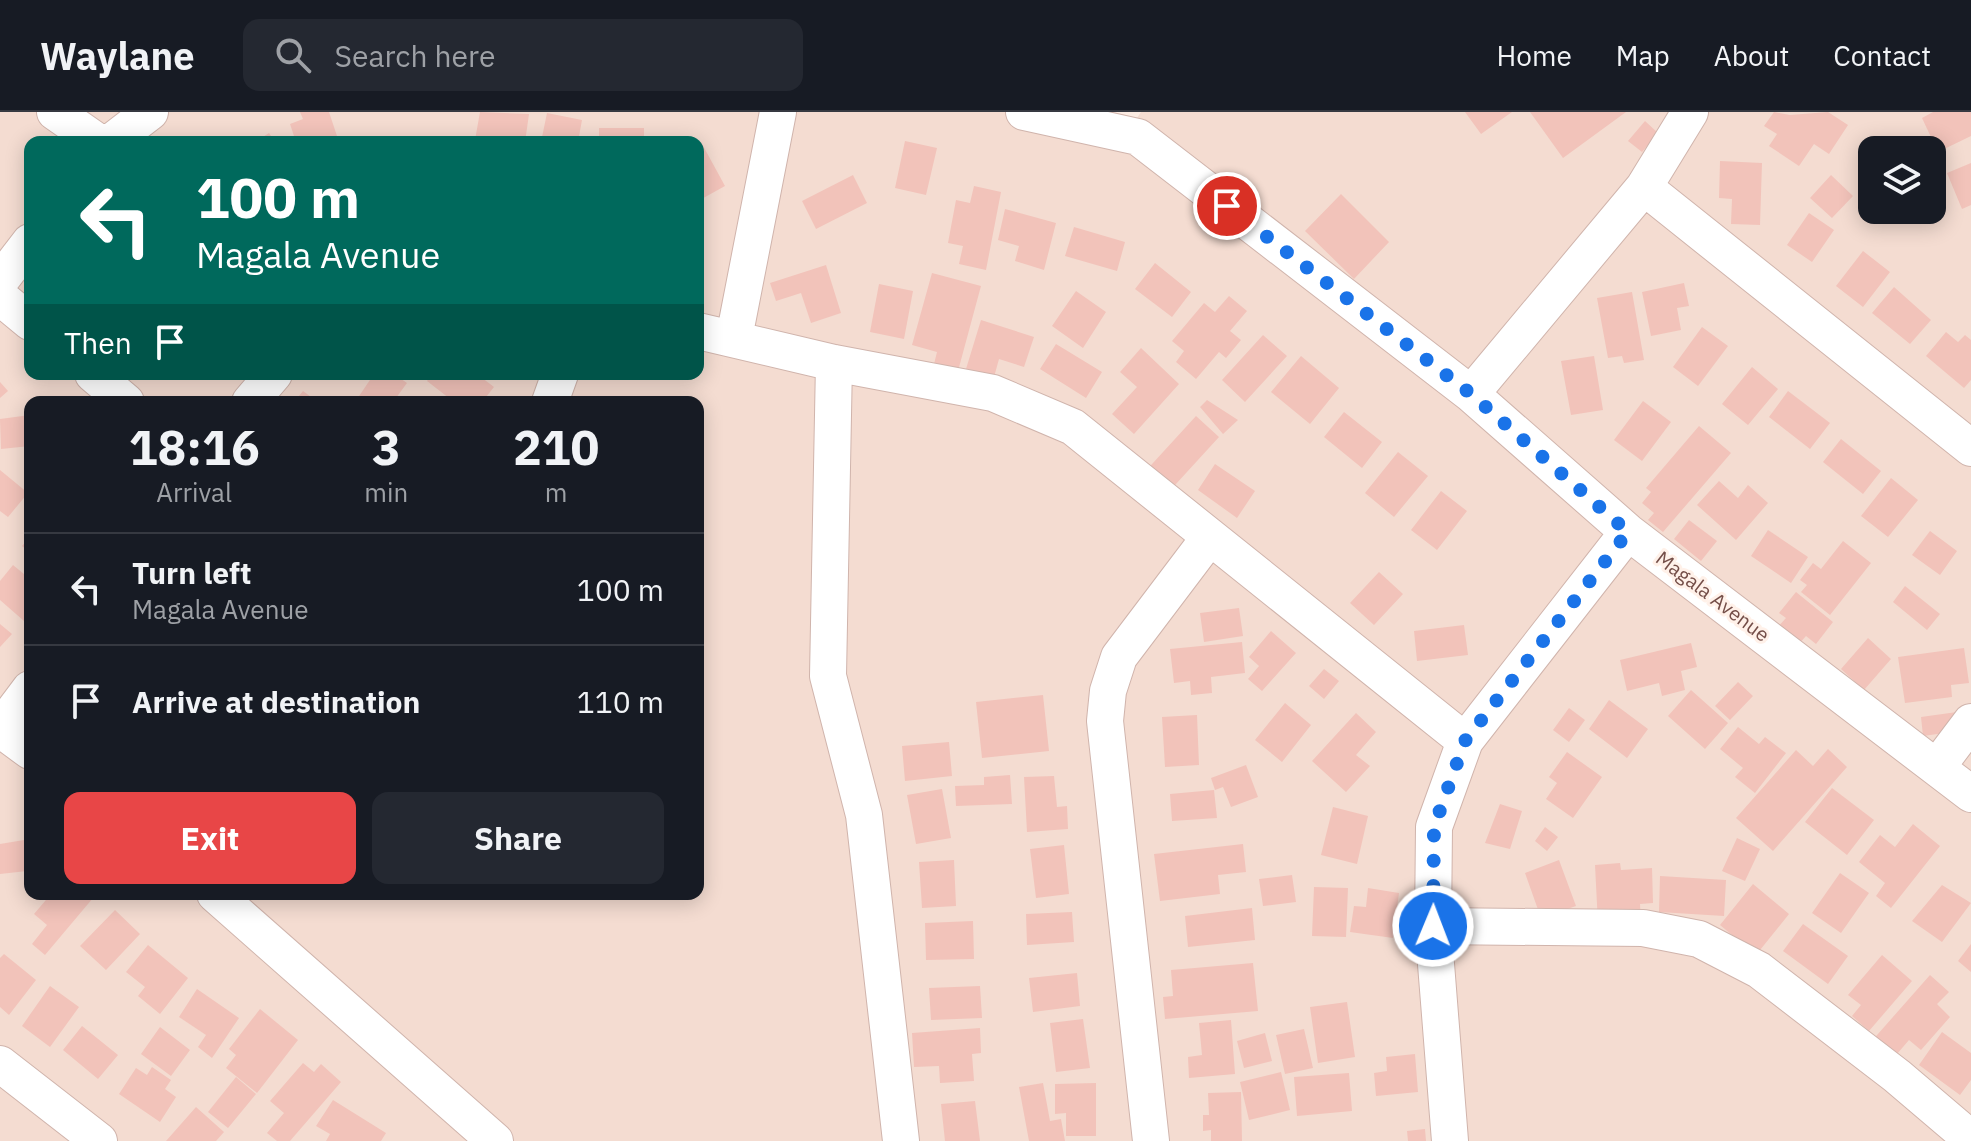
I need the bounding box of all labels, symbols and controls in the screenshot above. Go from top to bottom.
search box [243,19,803,91]
text: Waylane [40,31,195,80]
icon: search [271,33,315,77]
text: Search here [335,36,495,75]
text: Home [1496,37,1572,74]
text: Map [1616,37,1670,74]
text: About [1714,37,1789,74]
text: Contact [1833,37,1931,74]
map controls [1858,136,1946,224]
button: layers [1858,136,1946,224]
text: 100 m [196,161,360,233]
icon: left [64,168,168,272]
pin [1193,172,1261,240]
icon: arrive [1205,184,1249,228]
text: Magala Avenue [196,231,440,278]
icon: arrive [148,320,192,364]
text: Then [64,323,132,362]
text: 18:16 [129,416,260,478]
text: 3 [372,416,401,478]
text: 210 [513,416,599,478]
text: Arrival [156,475,232,509]
text: min [364,475,408,509]
text: m [545,475,567,509]
street label: Magala Avenue [1651,544,1775,648]
text: Turn left [132,553,251,592]
icon: left [64,567,108,611]
text: 100 m [577,570,664,609]
text: Magala Avenue [132,592,308,626]
icon: arrive [64,679,108,723]
text: Arrive at destination [132,682,420,721]
text: 110 m [577,682,664,721]
button: Exit [64,792,356,884]
button: Share [372,792,664,884]
position arrow [1391,884,1475,968]

